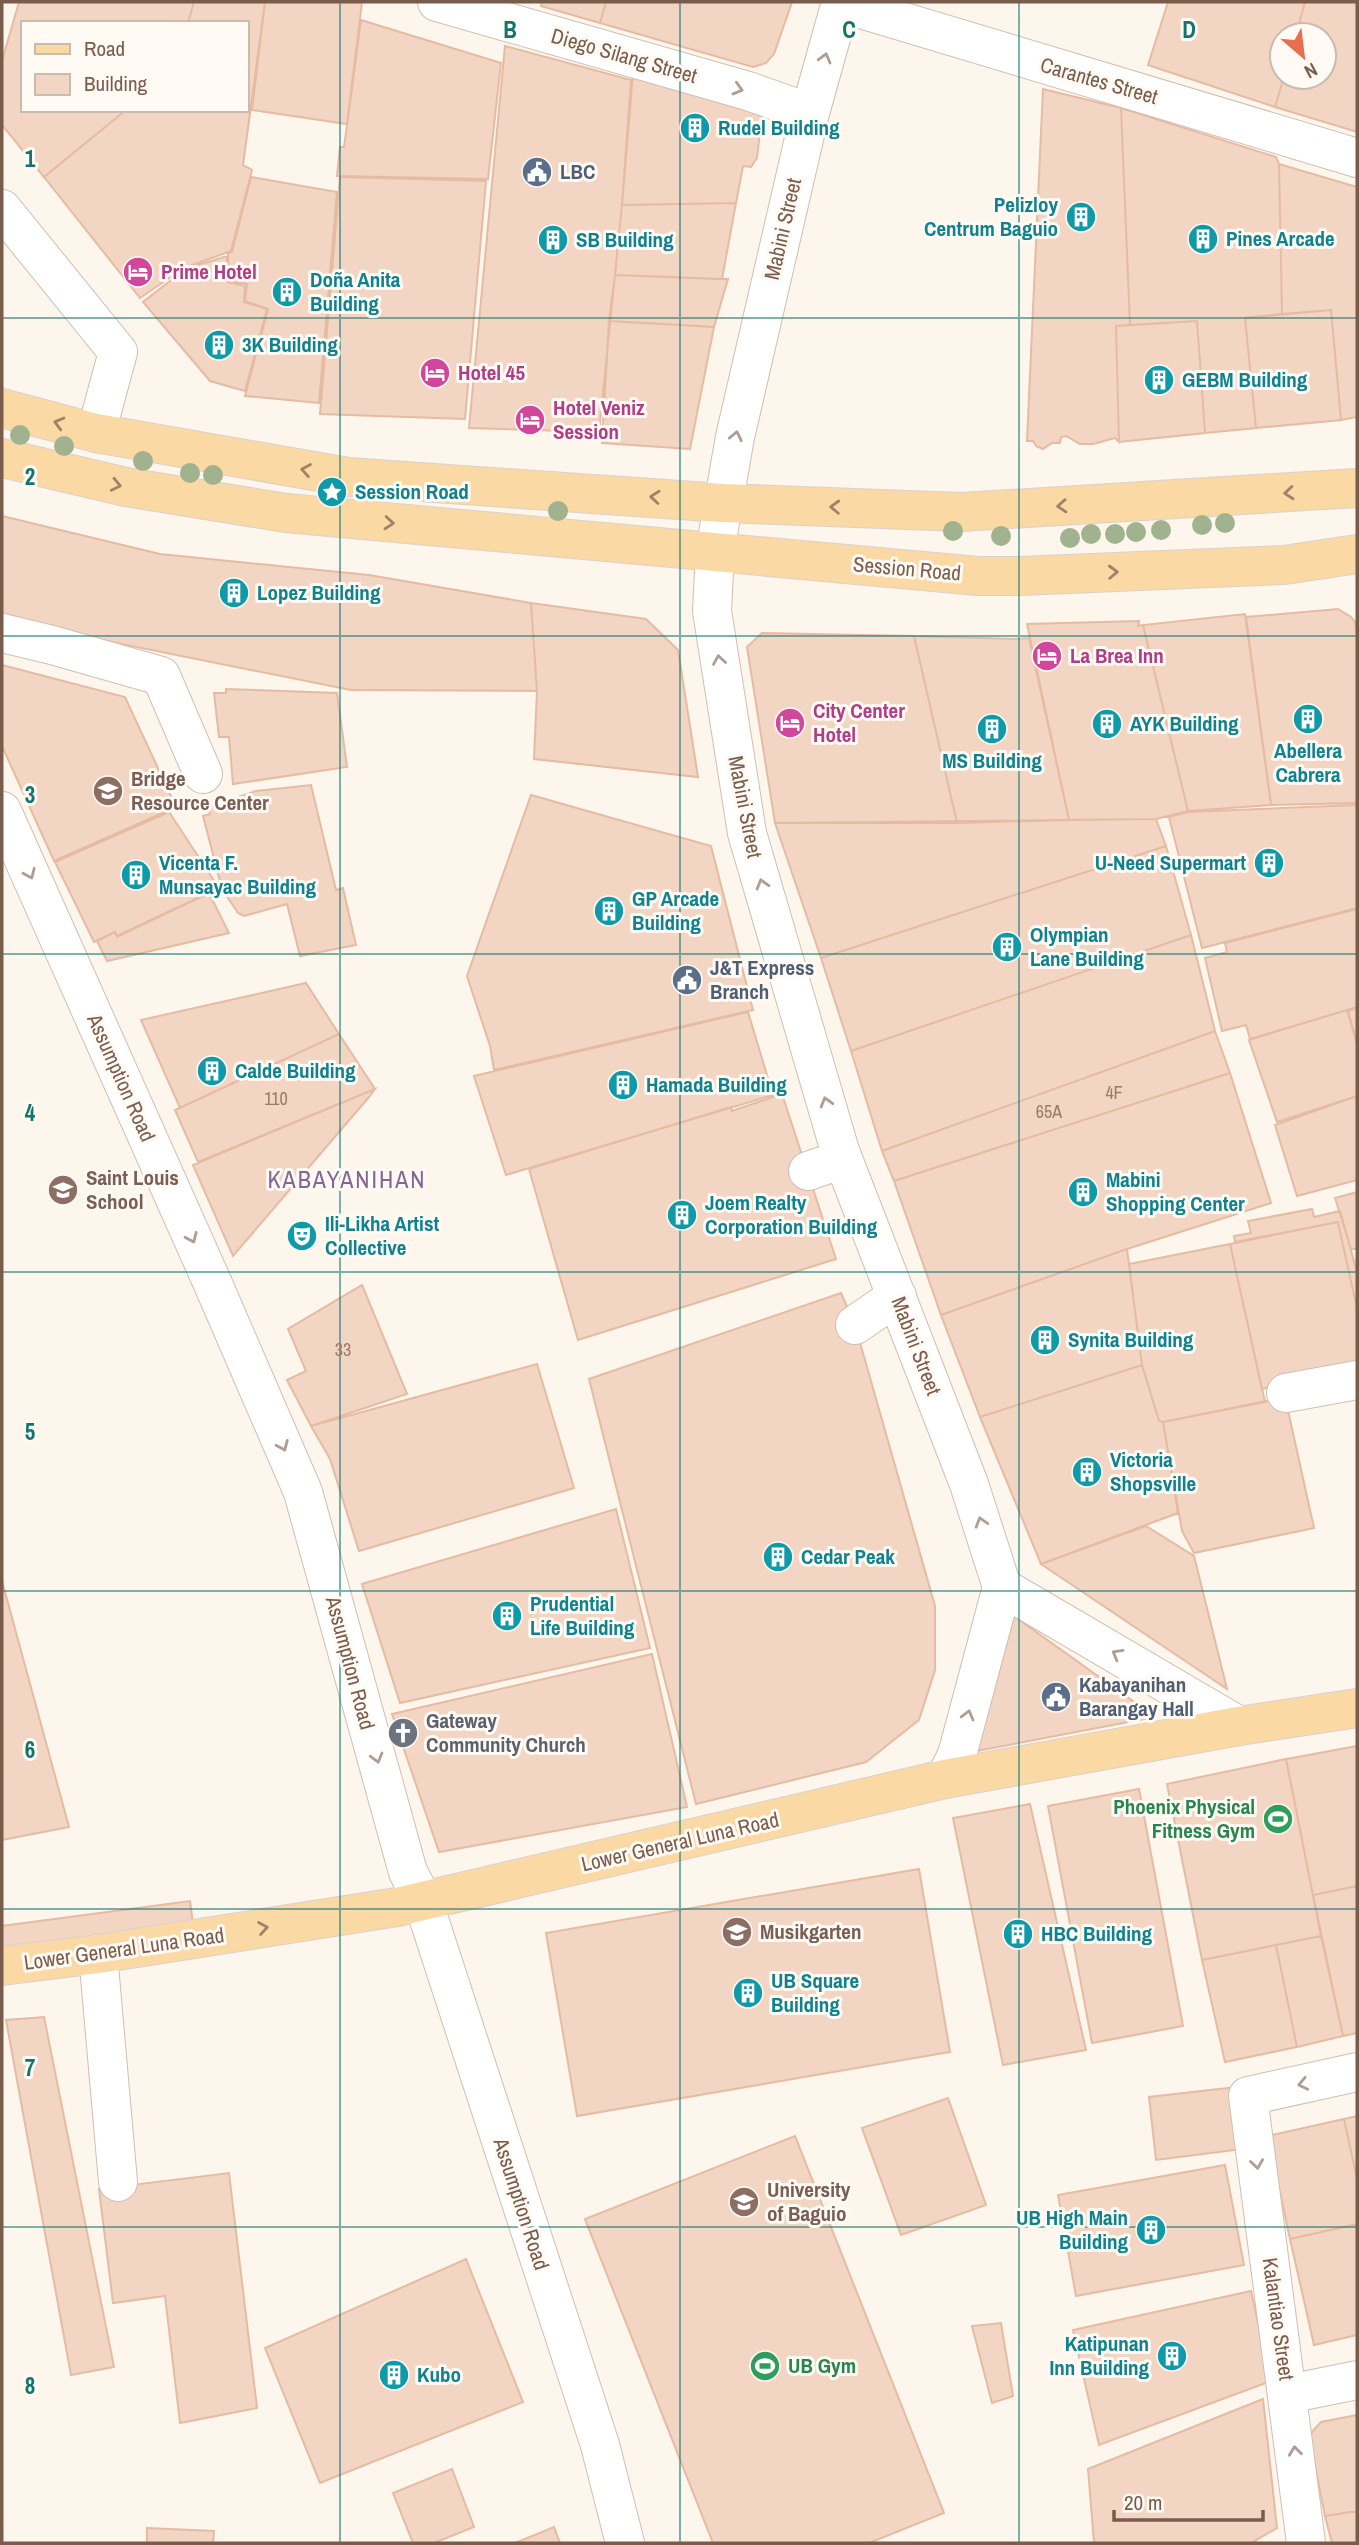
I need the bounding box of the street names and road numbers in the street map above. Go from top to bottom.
street label: Diego Silang Street [548,21,701,90]
street label: Carantes Street [1037,50,1161,111]
street label: Mabini Street [757,175,808,283]
street label: Session Road [852,549,962,588]
street label: Mabini Street [721,753,770,861]
street label: Assumption Road [80,1008,163,1146]
street label: Mabini Street [884,1292,949,1399]
street label: Assumption Road [319,1592,382,1733]
street label: Lower General Luna Road [578,1805,782,1878]
street label: Lower General Luna Road [22,1920,226,1977]
street label: Assumption Road [486,2133,556,2273]
street label: Kalantiao Street [1256,2256,1301,2382]

